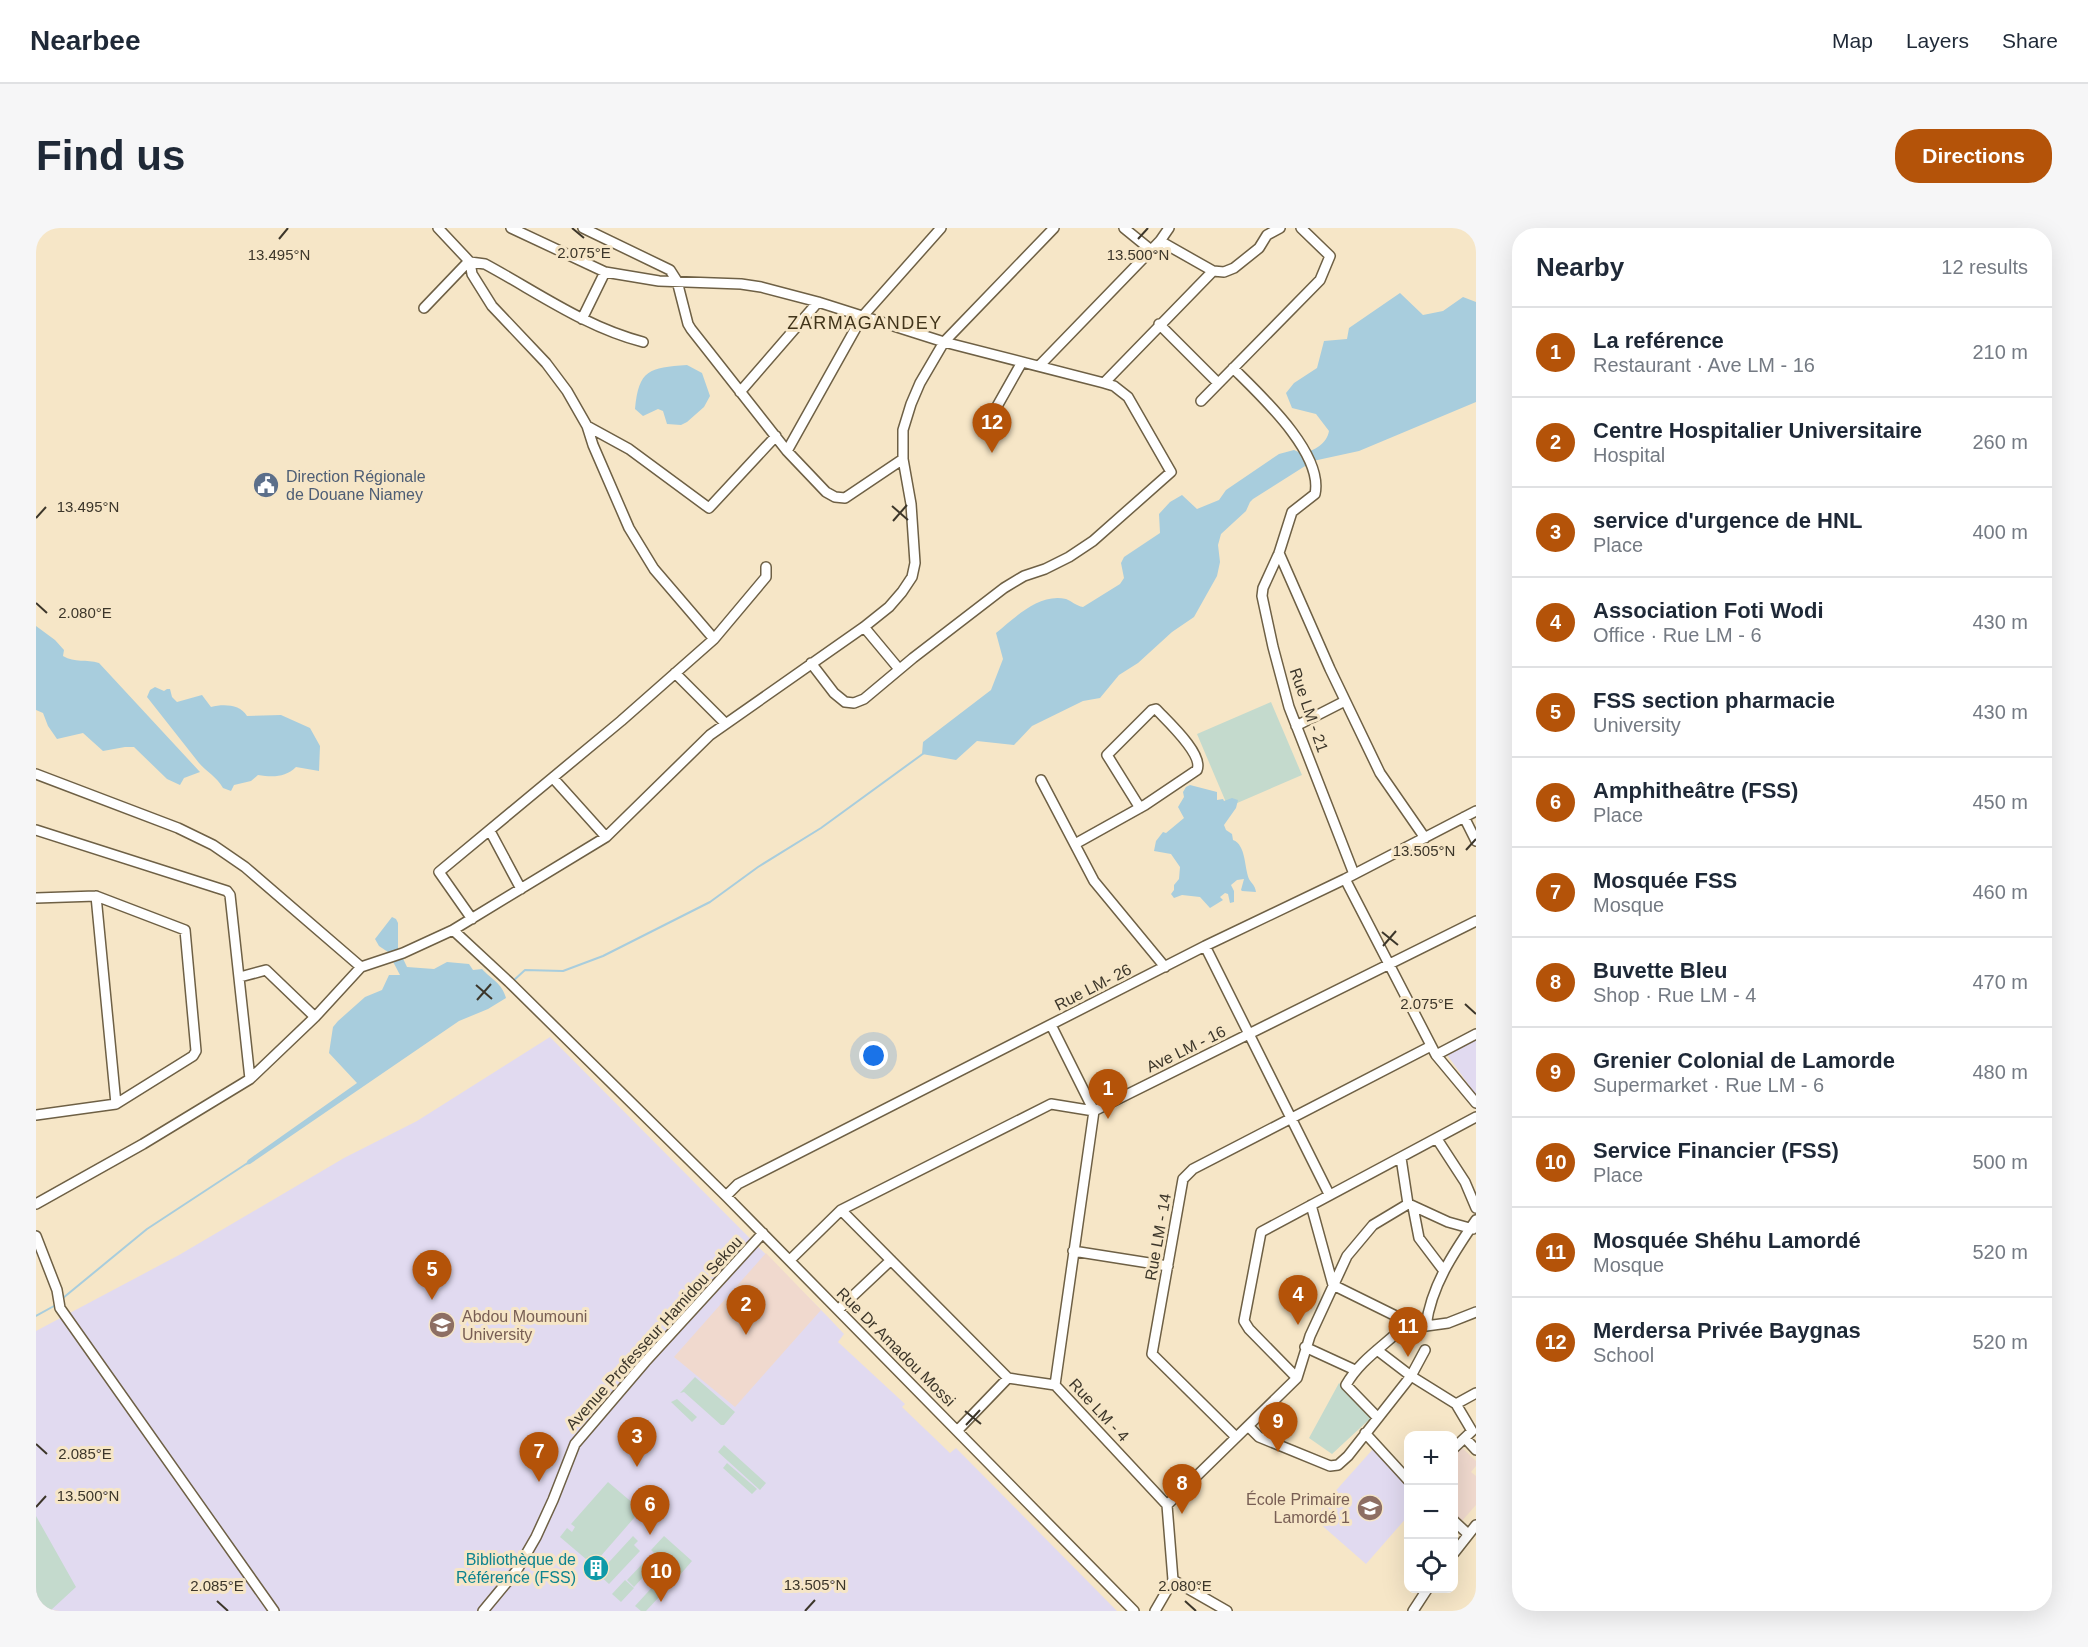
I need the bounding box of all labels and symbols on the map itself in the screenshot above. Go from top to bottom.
text: 2.075°E [557,244,611,261]
text: 13.495°N [248,246,310,263]
text: 13.500°N [1107,246,1169,263]
district label: ZARMAGANDEY [787,313,943,333]
pin: 12 [972,404,1012,453]
place label: Direction Régionale de Douane Niamey [286,468,426,503]
public building icon: Direction Régionale de Douane Niamey [251,470,281,500]
text: 13.495°N [57,498,119,515]
text: 2.080°E [58,604,112,621]
street label: Rue LM - 21 [1287,666,1331,754]
text: 13.505°N [1393,842,1455,859]
street label: Rue LM- 26 [1052,960,1134,1014]
text: 2.075°E [1400,995,1454,1012]
street label: Ave LM - 16 [1144,1022,1228,1075]
your location [859,1041,888,1070]
pin: 1 [1088,1070,1128,1119]
street label: Rue LM - 14 [1142,1192,1174,1282]
street label: Avenue Professeur Hamidou Sekou [563,1233,745,1433]
pin: 5 [412,1250,452,1300]
pin: 4 [1278,1276,1318,1325]
street label: Rue Dr Amadou Mossi [833,1284,959,1410]
pin: 2 [726,1286,766,1335]
place label: Abdou Moumouni University [462,1308,587,1343]
pin: 11 [1388,1308,1428,1357]
school or university icon: Abdou Moumouni University [427,1310,457,1340]
street label: Rue LM - 4 [1066,1375,1132,1445]
pin: 9 [1258,1402,1298,1452]
pin: 3 [618,1418,656,1467]
pin: 7 [520,1432,558,1482]
text: 2.085°E [58,1445,112,1462]
pin: 8 [1162,1464,1202,1514]
pin: 6 [630,1486,670,1535]
text: 13.500°N [57,1487,119,1504]
place label: École Primaire Lamordé 1 [1246,1490,1350,1526]
school or university icon: École Primaire Lamordé 1 [1355,1493,1385,1523]
place label: Bibliothèque de Référence (FSS) [456,1551,576,1586]
pin: 10 [642,1552,680,1602]
building icon: Bibliothèque de Référence (FSS) [581,1553,611,1583]
text: 13.505°N [784,1576,846,1593]
text: 2.085°E [190,1577,244,1594]
text: 2.080°E [1158,1577,1212,1594]

